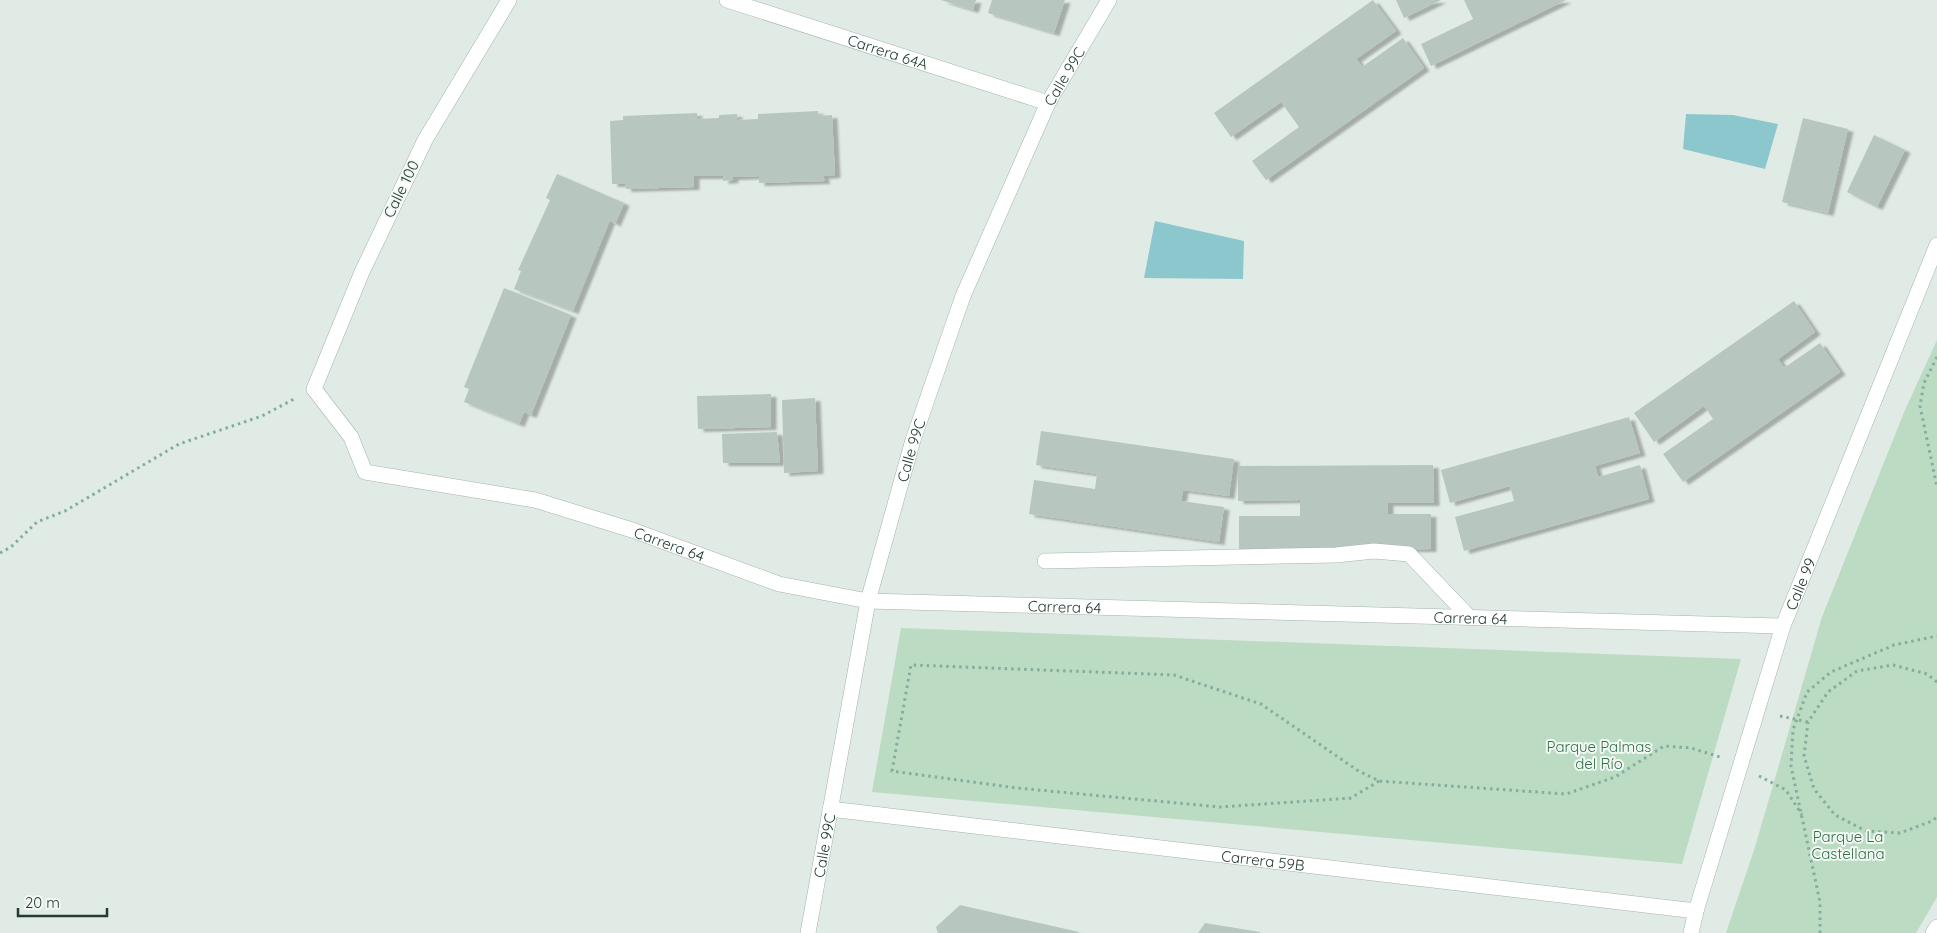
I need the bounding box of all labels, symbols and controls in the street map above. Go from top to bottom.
street label: Carrera 64A [845,30,931,73]
street label: Calle 99C [1039,43,1089,109]
street label: Calle 100 [379,157,423,221]
street label: Calle 99C [892,416,929,484]
street label: Carrera 64 [632,522,707,565]
street label: Calle 99 [1781,555,1819,613]
street label: Carrera 64 [1028,596,1102,617]
street label: Carrera 64 [1433,607,1508,628]
park label: Parque Palmas del Río [1547,737,1651,773]
street label: Calle 99C [809,812,839,879]
park label: Parque La Castellana [1811,827,1885,863]
street label: Carrera 59B [1220,846,1306,874]
scale bar [18,886,106,918]
text: 20 m [25,893,60,912]

